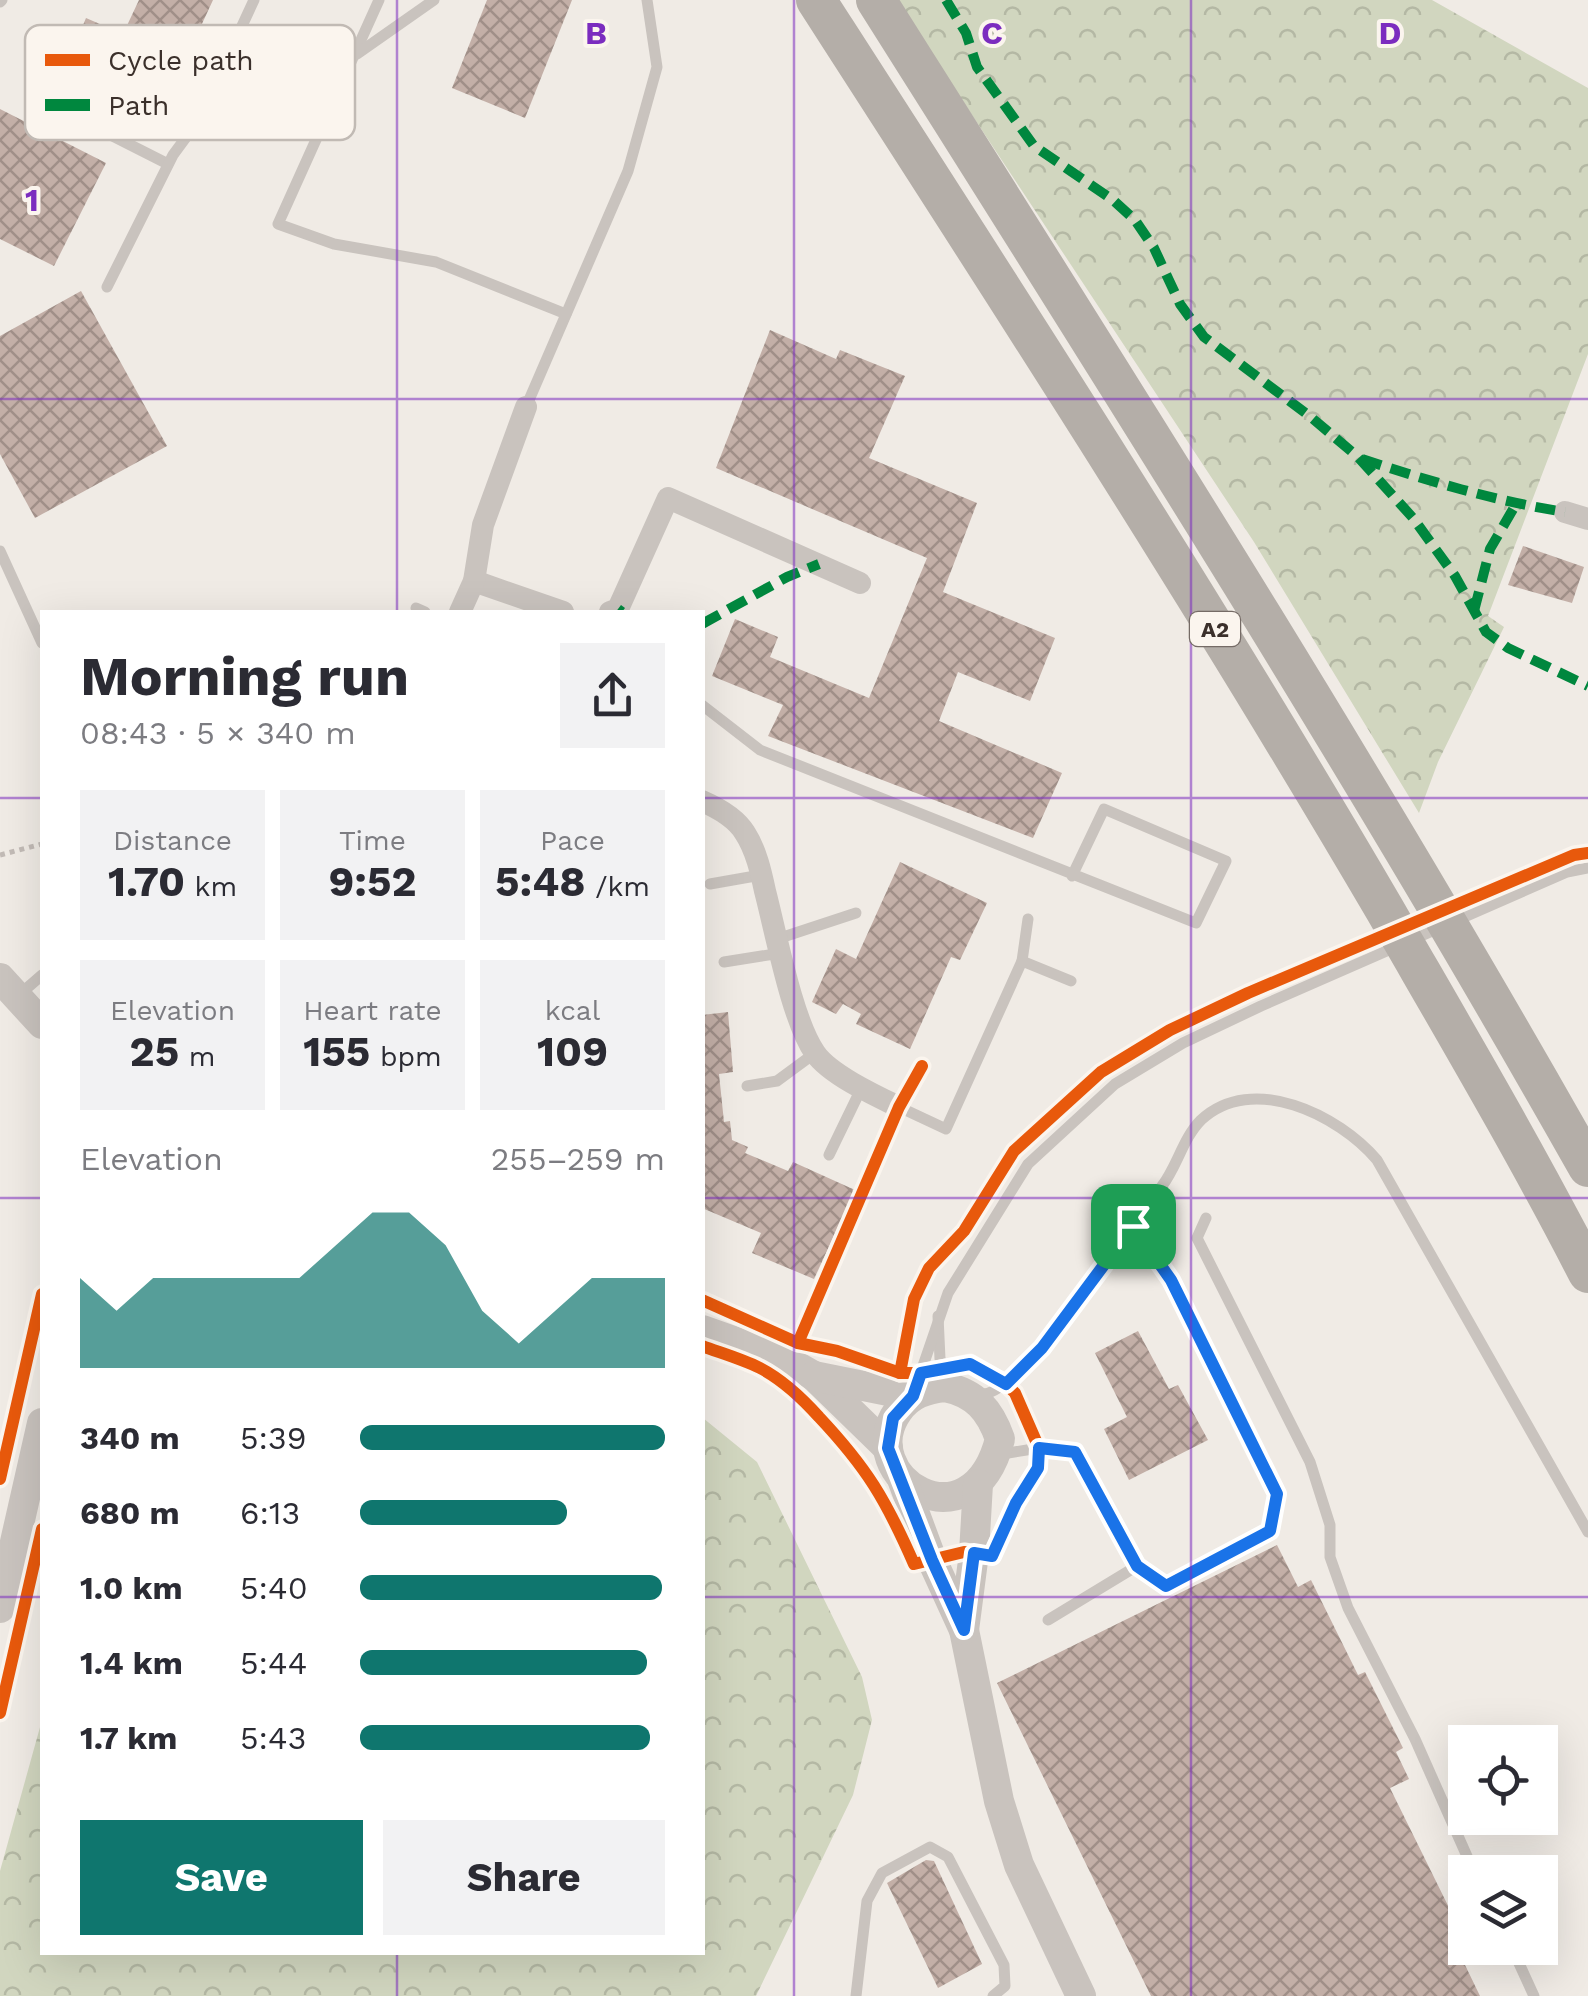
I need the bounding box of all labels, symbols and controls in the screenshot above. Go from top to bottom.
text: B [585,14,607,52]
text: C [981,14,1003,52]
text: D [1379,14,1401,52]
legend [25,25,355,140]
text: Cycle path [108,44,254,77]
text: Path [108,89,169,122]
text: 1 [25,181,39,219]
road number: A2 [1190,612,1240,646]
button: share [560,643,665,748]
text: Morning run [80,644,409,708]
text: 08:43 · 5 × 340 m [80,714,356,752]
text: Distance [113,824,232,857]
text: Time [339,824,406,857]
text: Pace [540,824,605,857]
text: 1.70 [108,857,185,906]
text: 9:52 [328,857,417,906]
text: 5:48 [495,857,586,906]
text: km [185,870,237,903]
text: /km [586,870,650,903]
text: Elevation [110,994,235,1027]
text: Heart rate [303,994,442,1027]
text: kcal [545,994,600,1027]
text: 25 [130,1027,179,1076]
text: 155 [303,1027,370,1076]
text: 109 [537,1027,608,1076]
text: m [179,1040,215,1073]
text: bpm [370,1040,442,1073]
text: Elevation [80,1140,223,1178]
text: 255–259 m [491,1140,665,1178]
pin [1091,1184,1176,1269]
icon: arrive [1106,1199,1161,1254]
text: 340 m [80,1419,180,1457]
text: 5:39 [240,1419,307,1457]
text: 680 m [80,1494,180,1532]
text: 6:13 [240,1494,300,1532]
text: 1.0 km [80,1569,183,1607]
text: 5:40 [240,1569,308,1607]
text: 1.4 km [80,1644,183,1682]
text: 5:44 [240,1644,307,1682]
text: 1.7 km [80,1719,177,1757]
text: 5:43 [240,1719,306,1757]
map controls [1448,1725,1558,1965]
button: locate [1448,1725,1558,1835]
button: Save [80,1820,363,1935]
button: Share [383,1820,665,1935]
button: layers [1448,1855,1558,1965]

